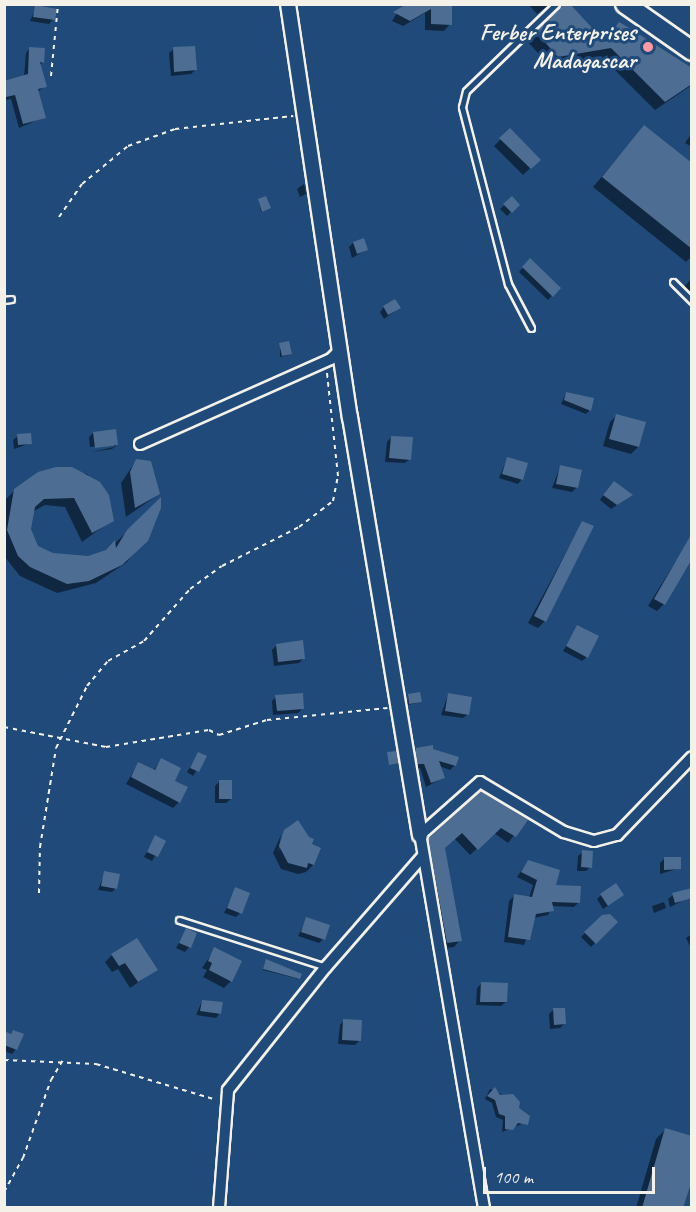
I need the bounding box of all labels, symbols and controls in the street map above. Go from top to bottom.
place label: Ferber Enterprises Madagascar [480,19,636,75]
marker: Ferber Enterprises Madagascar [641,40,655,54]
scale bar [486,1155,658,1193]
text: 100 m [494,1166,533,1188]

